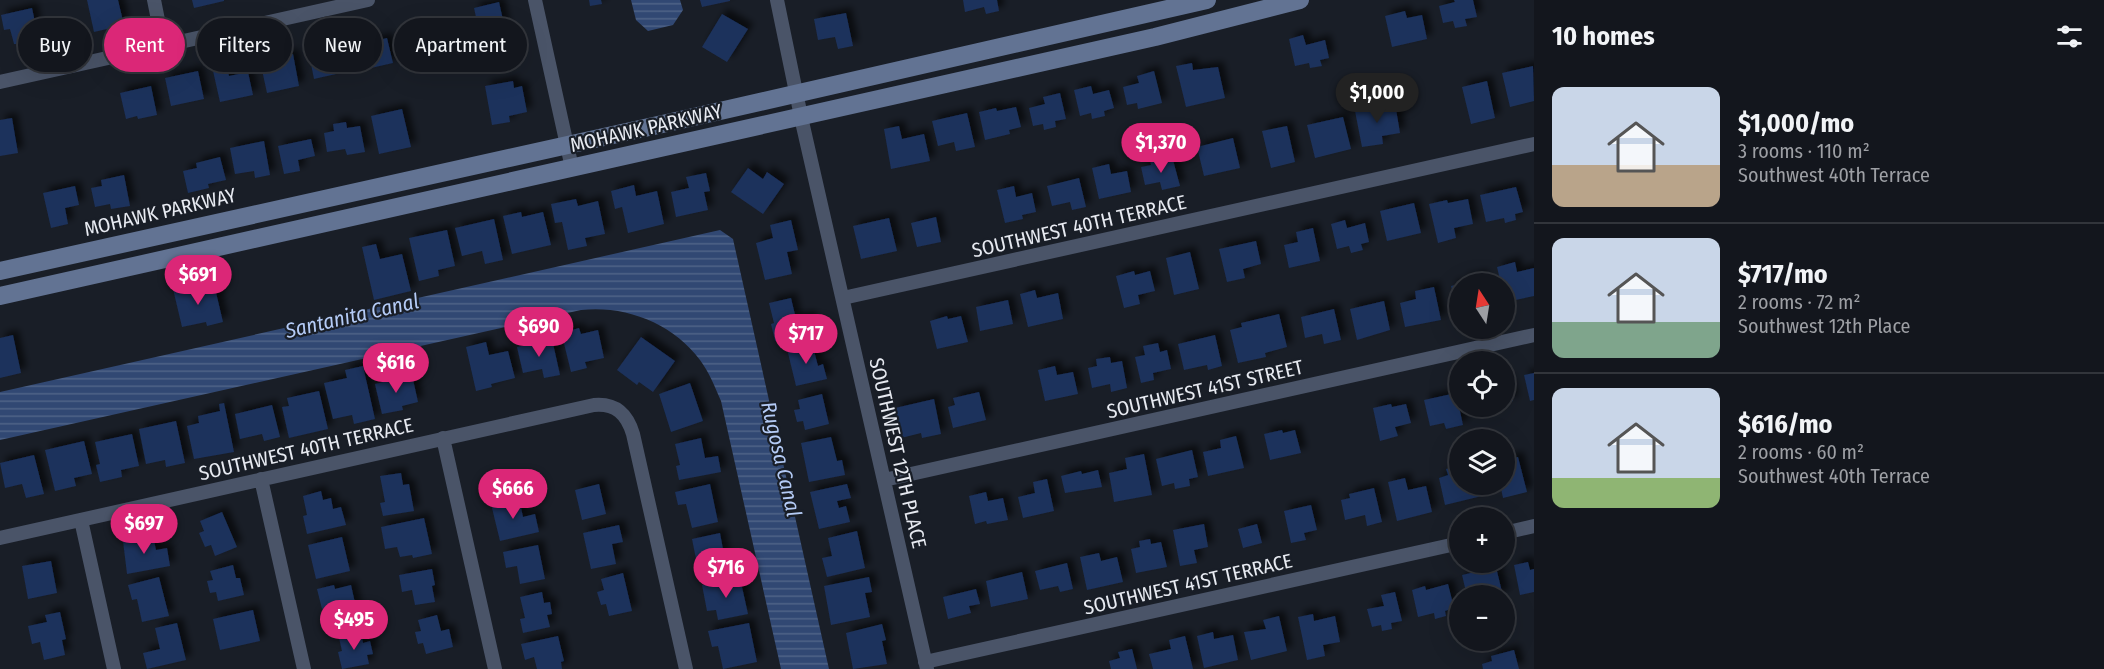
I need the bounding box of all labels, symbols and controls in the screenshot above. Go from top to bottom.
chip: Buy [18,18,92,72]
chip: Rent [104,18,185,72]
chip: Filters [197,18,292,72]
chip: New [304,18,382,72]
chip: Apartment [394,18,527,72]
icon: filters [2053,20,2086,53]
text: 10 homes [1552,21,1655,52]
pin: $1,000 [1328,73,1426,124]
text: $1,000 [1350,80,1404,104]
street label: MOHAWK PARKWAY [568,99,724,157]
text: $1,000/mo [1738,108,1854,139]
icon: home [1600,111,1672,183]
pin: $1,370 [1112,123,1210,174]
text: $1,370 [1135,130,1187,154]
text: 3 rooms · 110 m² [1738,139,1870,163]
text: Southwest 40th Terrace [1738,163,1930,187]
street label: MOHAWK PARKWAY [82,183,238,241]
street label: SOUTHWEST 40TH TERRACE [970,190,1188,262]
pin: $691 [162,255,234,306]
text: $717/mo [1738,259,1828,290]
text: $691 [179,262,217,286]
icon: home [1600,262,1672,334]
north arrow [1449,273,1515,339]
map controls [1449,273,1515,651]
water label: Santanita Canal [282,288,421,344]
text: 2 rooms · 72 m² [1738,290,1860,314]
pin: $690 [503,307,575,358]
text: $690 [518,314,560,338]
pin: $717 [770,314,842,365]
text: Southwest 12th Place [1738,314,1910,338]
text: $717 [788,321,824,345]
pin: $616 [360,343,432,394]
text: $616 [377,350,415,374]
button: locate [1449,351,1515,417]
street label: SOUTHWEST 12TH PLACE [864,355,932,551]
street label: SOUTHWEST 41ST STREET [1105,355,1306,423]
water label: Rugosa Canal [755,399,807,519]
text: $616/mo [1738,409,1832,440]
icon: home [1600,412,1672,484]
street label: SOUTHWEST 40TH TERRACE [197,413,415,485]
button: layers [1449,429,1515,495]
text: 2 rooms · 60 m² [1738,440,1864,464]
text: Southwest 40th Terrace [1738,464,1930,488]
pin: $666 [477,469,549,520]
text: $666 [492,476,534,500]
pin: $697 [108,504,180,555]
button: + [1449,507,1515,573]
text: $697 [125,511,163,535]
pin: $716 [690,548,762,599]
street label: SOUTHWEST 41ST TERRACE [1081,548,1295,620]
text: $716 [708,555,744,579]
button: − [1449,585,1515,651]
pin: $495 [318,600,390,651]
text: $495 [334,607,374,631]

